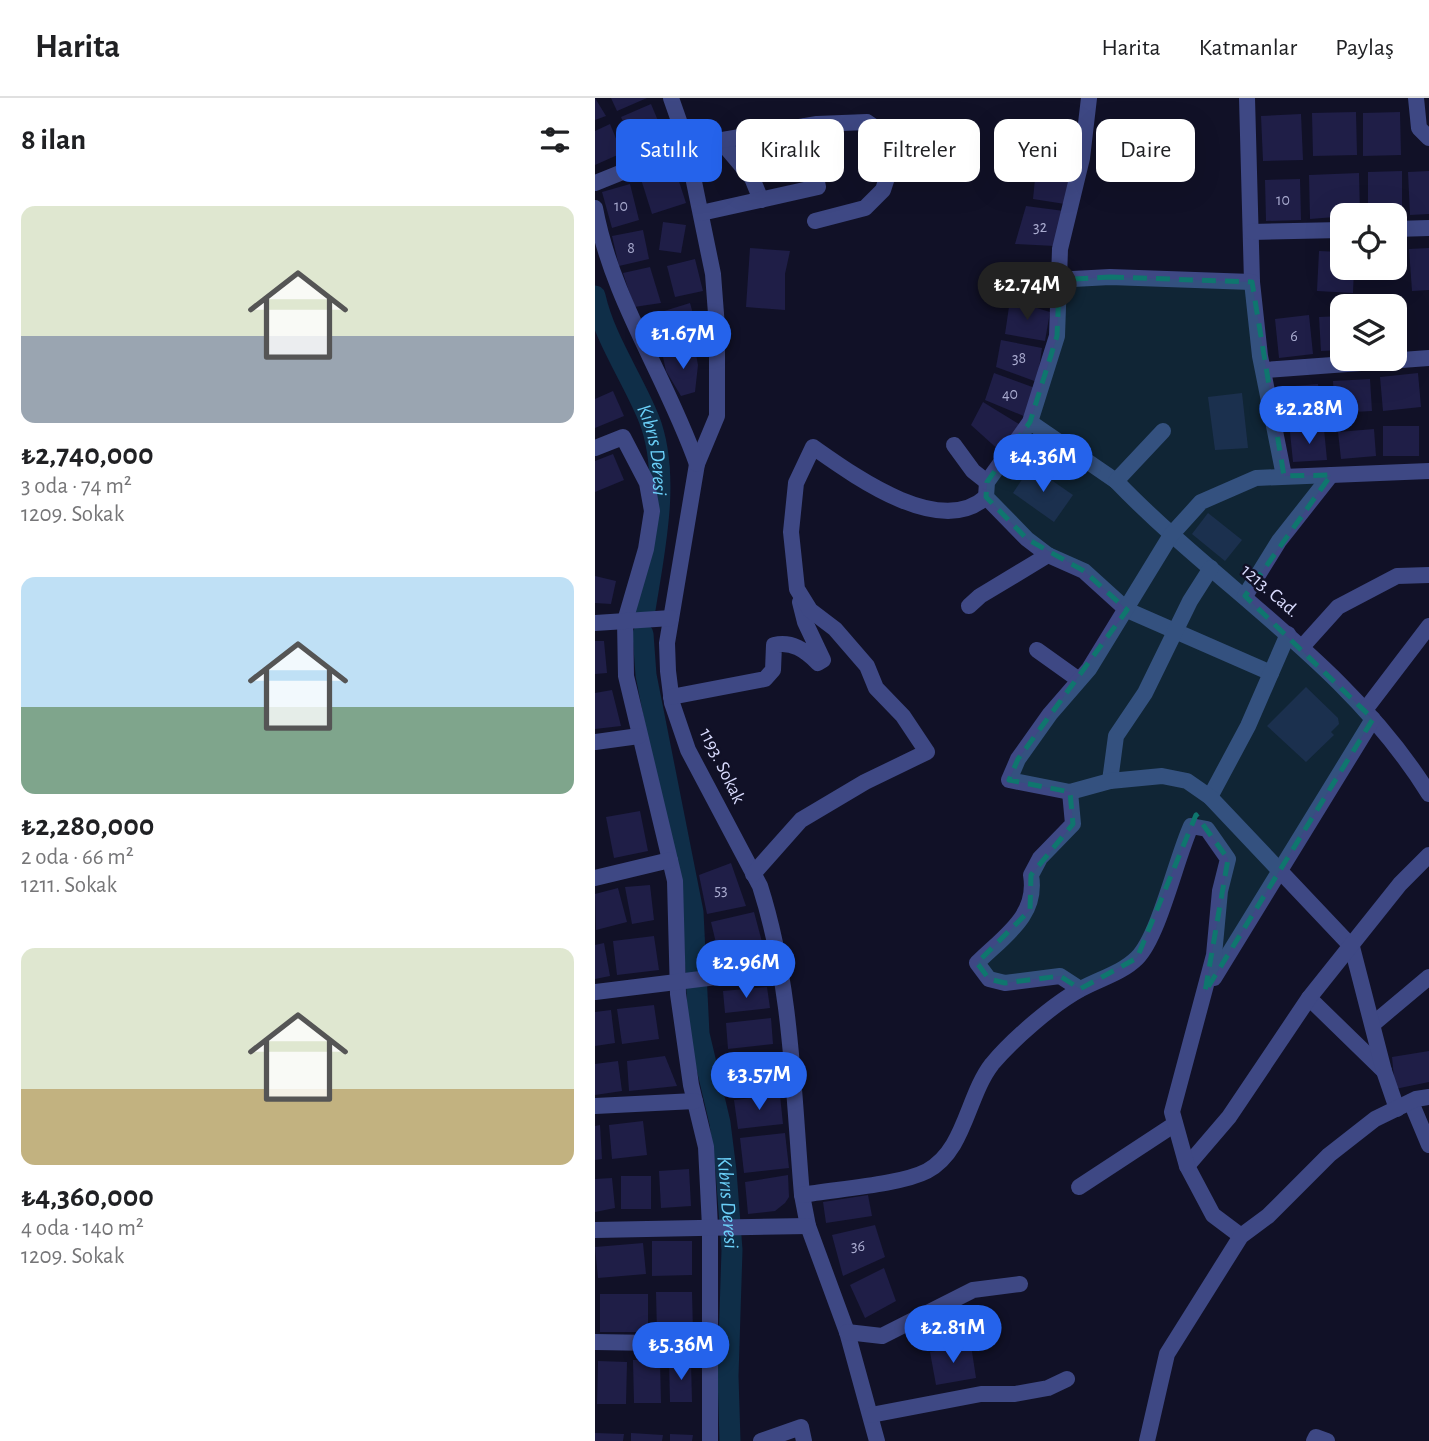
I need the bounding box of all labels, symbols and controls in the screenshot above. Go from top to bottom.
text: Harita [35,31,120,64]
text: Harita [1102,36,1161,60]
text: Katmanlar [1199,36,1297,60]
text: Paylaş [1335,36,1394,60]
chip: Satılık [616,119,722,182]
chip: Kiralık [736,119,844,182]
chip: Filtreler [858,119,980,182]
chip: Yeni [994,119,1082,182]
chip: Daire [1096,119,1195,182]
icon: filters [536,121,574,159]
text: 8 ilan [21,125,86,155]
house number: 10 [1276,192,1290,208]
house number: 10 [614,198,628,214]
map controls [1330,203,1407,371]
button: locate [1330,203,1407,280]
house number: 32 [1033,219,1047,235]
house number: 8 [627,240,635,256]
icon: home [235,252,361,378]
pin: ₺2.74M [970,262,1084,322]
text: ₺2.74M [994,273,1060,296]
button: layers [1330,294,1407,371]
pin: ₺1.67M [626,312,740,371]
text: ₺1.67M [651,322,715,345]
house number: 6 [1290,328,1298,344]
house number: 38 [1012,350,1026,366]
house number: 40 [1002,386,1018,402]
pin: ₺2.28M [1252,386,1366,446]
text: ₺2.28M [1275,397,1343,420]
water label: Kıbrıs Deresi [633,401,670,496]
pin: ₺4.36M [986,434,1100,494]
text: ₺2,740,000 [21,440,154,470]
text: ₺4.36M [1009,445,1077,468]
text: 3 oda · 74 m² [21,475,132,498]
text: 1209. Sokak [21,503,124,526]
street label: 1213. Cad. [1237,561,1303,621]
icon: home [235,623,361,749]
street label: 1193. Sokak [696,725,748,807]
text: ₺2,280,000 [21,811,154,841]
text: 2 oda · 66 m² [21,846,134,869]
text: 1211. Sokak [21,874,117,897]
house number: 53 [714,882,728,898]
pin: ₺2.96M [689,940,803,1000]
text: ₺2.96M [712,951,780,974]
icon: home [235,994,361,1120]
pin: ₺3.57M [702,1052,816,1112]
text: ₺3.57M [727,1063,791,1086]
water label: Kıbrıs Deresi [714,1155,742,1250]
text: ₺4,360,000 [21,1182,154,1212]
text: 4 oda · 140 m² [21,1217,144,1240]
house number: 36 [851,1238,865,1254]
text: 1209. Sokak [21,1245,124,1268]
pin: ₺2.81M [896,1306,1010,1365]
text: ₺2.81M [921,1316,985,1339]
pin: ₺5.36M [624,1322,738,1382]
text: ₺5.36M [648,1333,714,1356]

